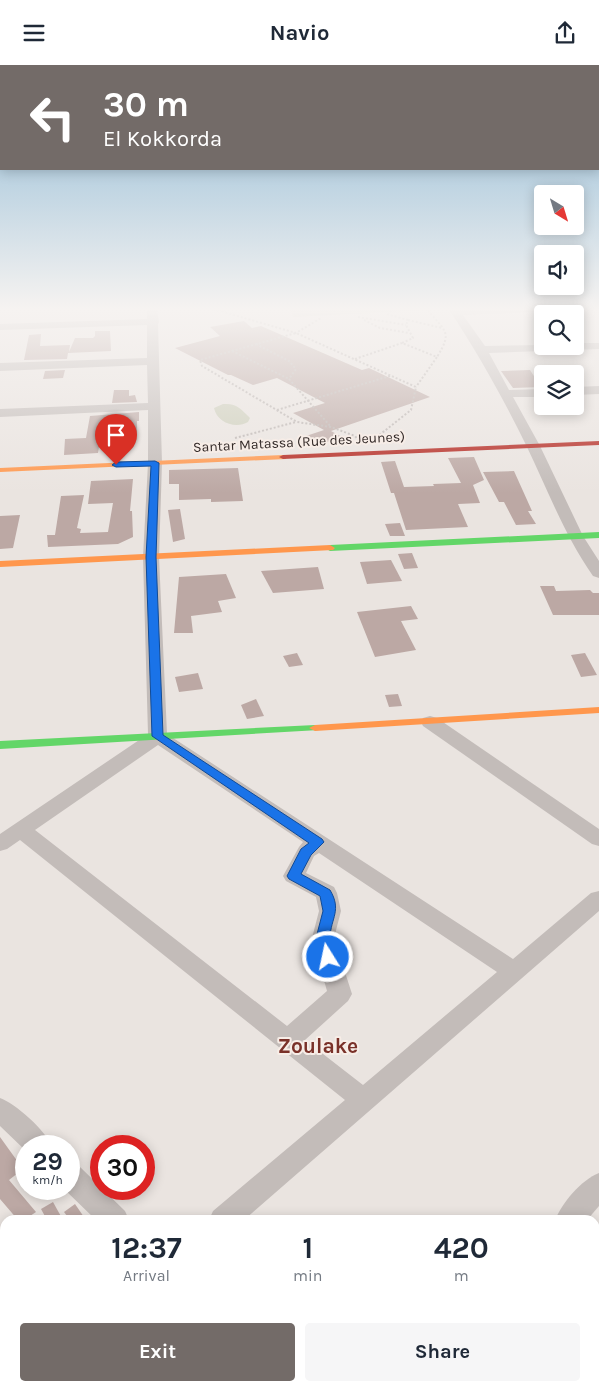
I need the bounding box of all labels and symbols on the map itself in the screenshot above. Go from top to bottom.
north arrow [534,185,584,235]
pin [95,414,137,465]
street label: Santar Matassa (Rue des Jeunes) [193,428,405,456]
position arrow [301,930,353,982]
district label: Zoulake [278,1034,358,1058]
speed limit sign: 30 [90,1135,155,1200]

